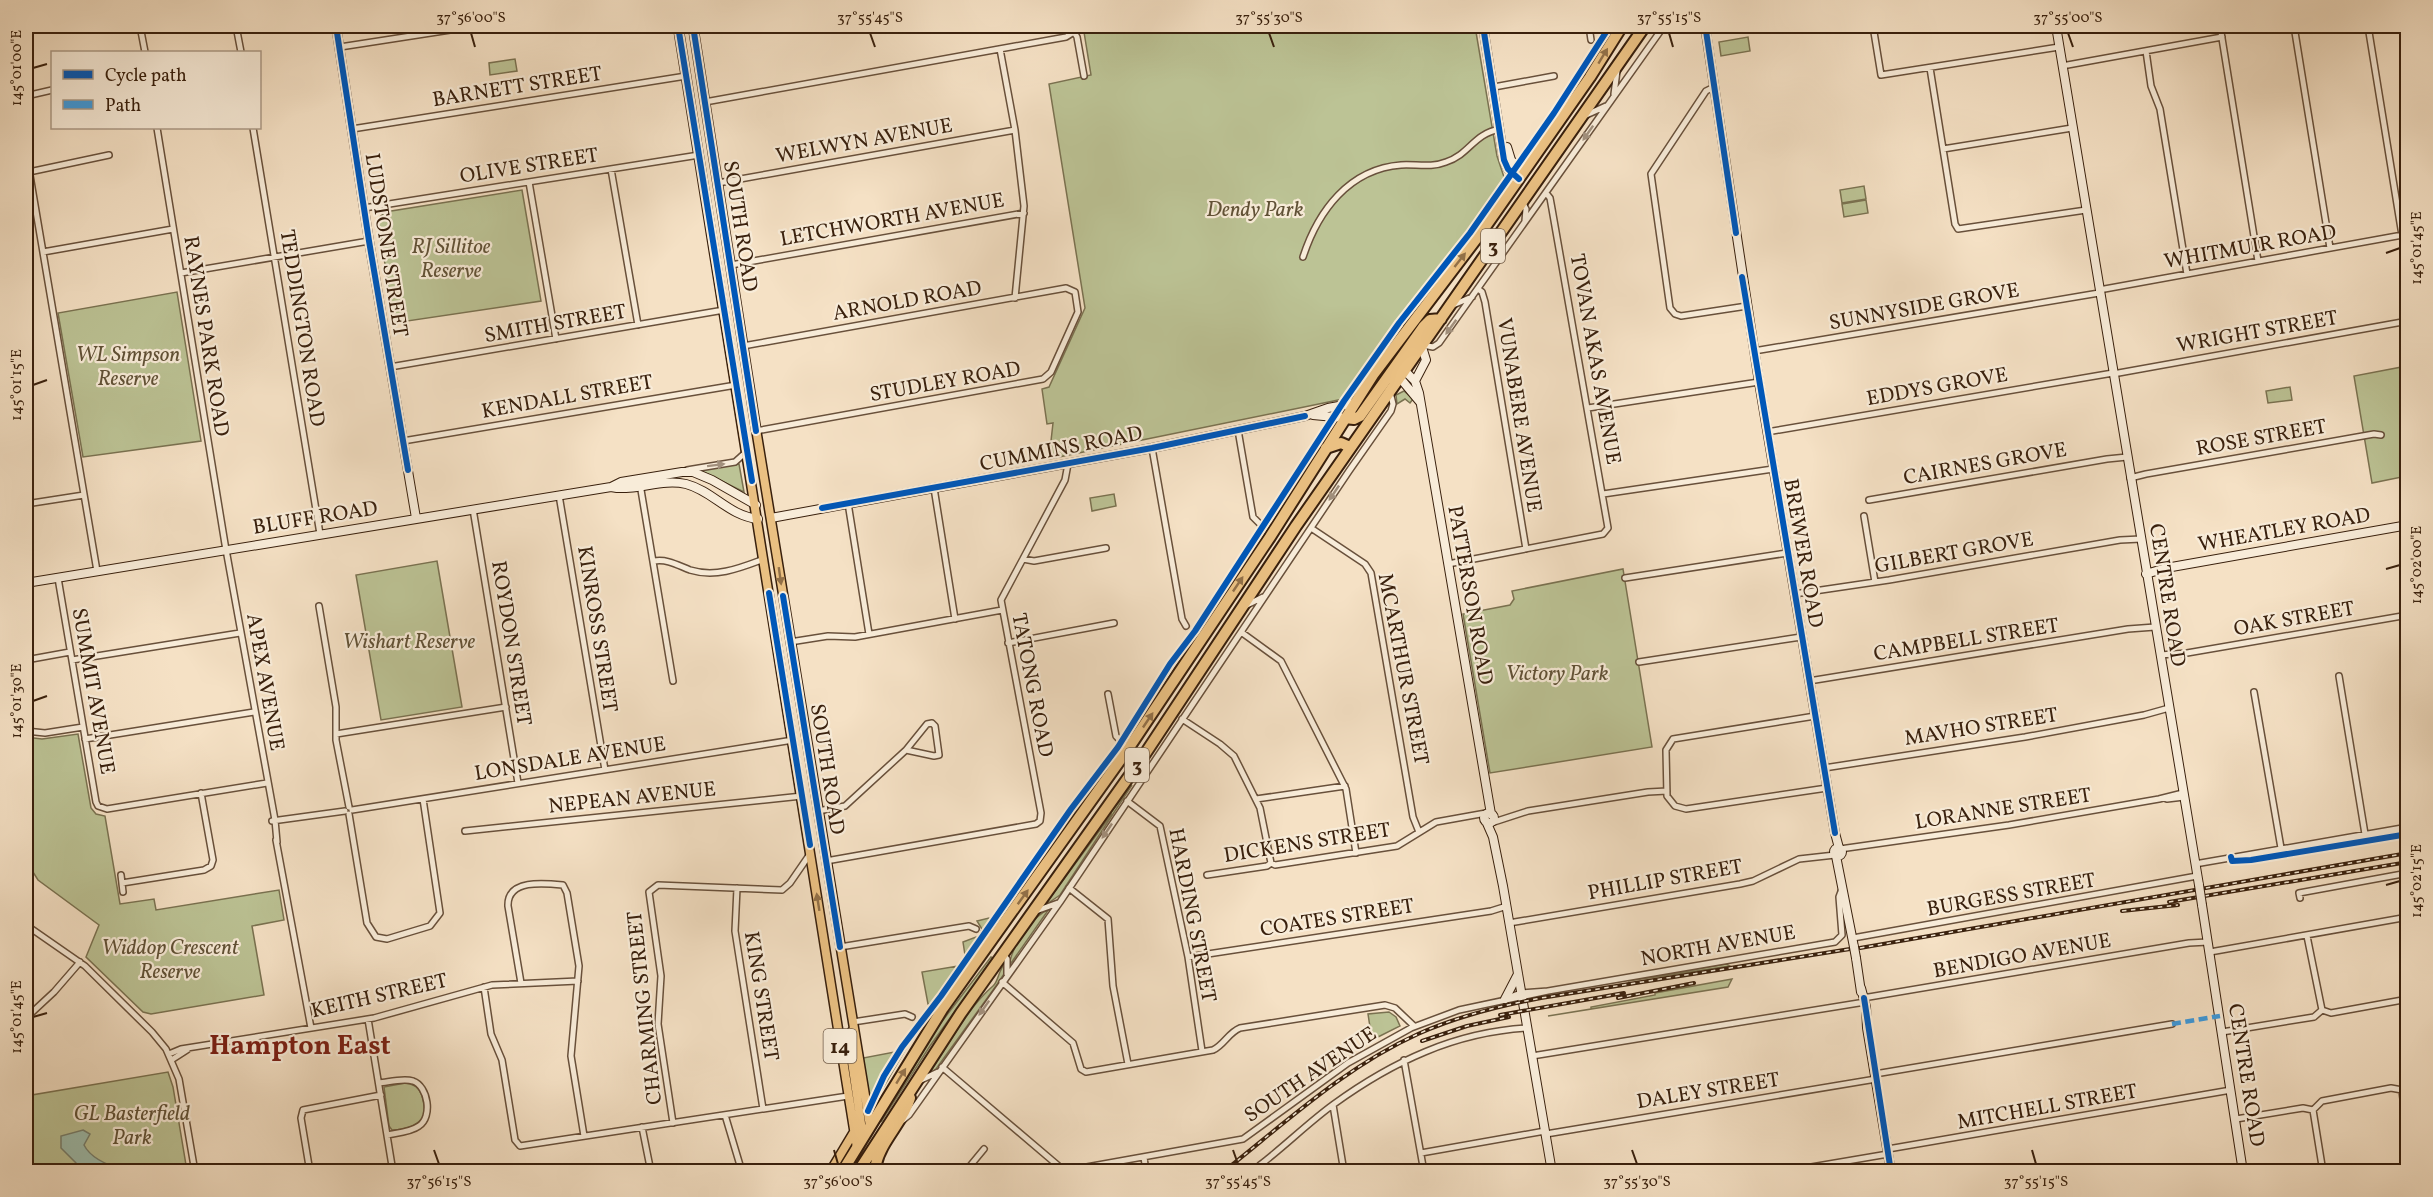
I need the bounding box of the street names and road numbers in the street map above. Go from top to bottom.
street label: BARNETT STREET [430,60,604,115]
street label: WELWYN AVENUE [773,112,955,171]
street label: OLIVE STREET [458,141,601,192]
street label: LUDSTONE STREET [357,151,414,339]
street label: SOUTH ROAD [715,159,764,294]
street label: LETCHWORTH AVENUE [778,186,1007,254]
street label: WHITMUIR ROAD [2162,218,2339,277]
street label: TEDDINGTON ROAD [272,228,331,429]
road number: 3 [1481,229,1505,263]
street label: RAYNES PARK ROAD [175,234,236,439]
street label: TOVAN AKAS AVENUE [1562,251,1627,467]
street label: ARNOLD ROAD [830,274,984,329]
street label: SUNNYSIDE GROVE [1827,276,2022,338]
street label: SMITH STREET [482,298,629,351]
street label: WRIGHT STREET [2174,304,2340,361]
street label: VUNABERE AVENUE [1489,316,1548,515]
street label: STUDLEY ROAD [868,355,1023,410]
street label: EDDYS GROVE [1864,361,2010,414]
street label: KENDALL STREET [479,368,655,427]
street label: ROSE STREET [2194,413,2329,464]
street label: CUMMINS ROAD [977,419,1145,479]
street label: CAIRNES GROVE [1901,436,2069,493]
street label: BREWER ROAD [1775,476,1830,630]
street label: BLUFF ROAD [251,494,380,543]
street label: WHEATLEY ROAD [2196,501,2373,560]
street label: PATTERSON ROAD [1439,503,1500,687]
street label: CENTRE ROAD [2141,522,2192,669]
street label: GILBERT GROVE [1873,525,2036,582]
street label: KINROSS STREET [569,544,624,715]
street label: ROYDON STREET [483,559,538,728]
street label: MCARTHUR STREET [1370,571,1435,768]
street label: OAK STREET [2232,595,2357,644]
street label: SUMMIT AVENUE [64,606,121,777]
street label: APEX AVENUE [238,611,291,753]
street label: TATONG ROAD [1003,611,1060,760]
street label: CAMPBELL STREET [1872,612,2061,669]
street label: MAVHO STREET [1902,701,2060,754]
street label: SOUTH ROAD [802,702,851,837]
street label: LONSDALE AVENUE [472,730,668,789]
road number: 3 [1125,748,1149,782]
street label: NEPEAN AVENUE [547,775,717,822]
street label: LORANNE STREET [1913,781,2094,838]
street label: DICKENS STREET [1222,816,1393,871]
street label: HARDING STREET [1160,826,1223,1005]
street label: PHILLIP STREET [1586,853,1745,908]
street label: BURGESS STREET [1925,866,2098,925]
street label: COATES STREET [1258,892,1416,945]
street label: CHARMING STREET [621,909,670,1106]
street label: NORTH AVENUE [1639,919,1798,974]
street label: BENDIGO AVENUE [1931,927,2113,986]
street label: KING STREET [736,929,785,1063]
street label: KEITH STREET [308,967,451,1026]
street label: CENTRE ROAD [2220,1002,2271,1149]
street label: SOUTH AVENUE [1239,1020,1383,1130]
road number: 14 [824,1029,856,1063]
street label: DALEY STREET [1635,1066,1782,1117]
street label: MITCHELL STREET [1955,1077,2140,1138]

